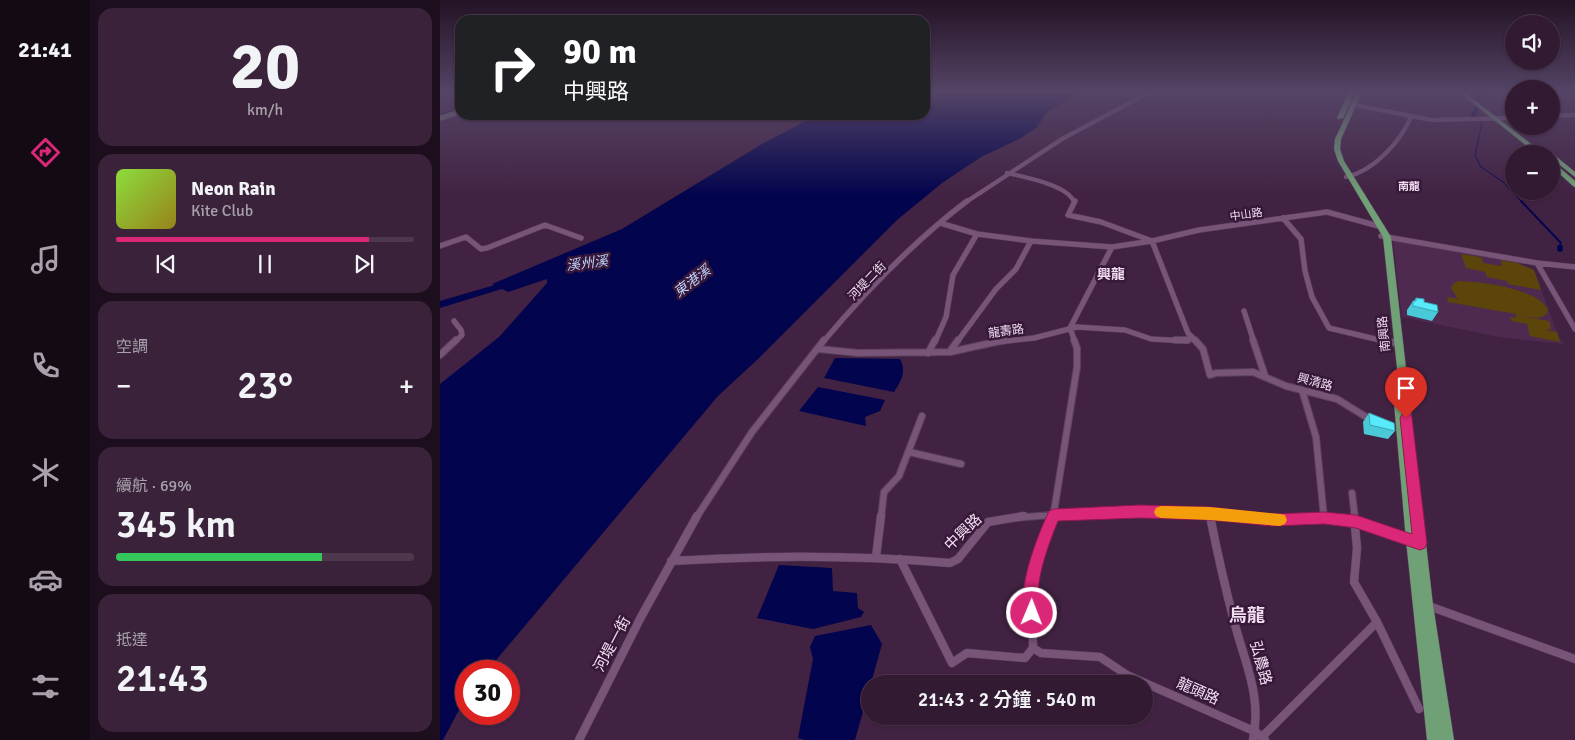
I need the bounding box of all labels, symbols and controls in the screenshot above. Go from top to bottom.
map controls [1505,15,1560,200]
button: sound [1505,15,1560,70]
text: 20 [230,27,300,107]
text: 90 m [563,30,637,73]
icon: right [480,35,545,100]
text: 21:41 [18,36,72,63]
text: 中興路 [563,78,629,105]
button: + [1505,80,1560,135]
text: km/h [247,100,283,120]
icon: directions [28,135,63,170]
button: − [1505,145,1560,200]
text: Neon Rain [191,177,276,201]
district label: 南龍 [1398,180,1420,193]
text: Kite Club [191,201,253,221]
street label: 中山路 [1229,206,1263,223]
icon: music [28,242,63,277]
icon: previous [152,250,180,278]
icon: pause [251,250,279,278]
icon: next [350,250,378,278]
water label: 溪州溪 [565,252,611,274]
street label: 河堤二街 [845,259,889,304]
water label: 東港溪 [671,261,716,301]
district label: 興龍 [1097,266,1125,283]
street label: 南興路 [1375,315,1394,353]
street label: 龍壽路 [987,322,1025,341]
text: 空調 [116,337,148,357]
icon: phone [28,348,63,383]
text: 23° [237,362,293,409]
pin [1385,367,1427,418]
text: − [116,369,131,403]
text: + [399,369,414,403]
street label: 興清路 [1296,371,1334,394]
icon: arrive [1392,374,1420,402]
icon: climate [28,455,63,490]
text: 續航 · 69% [116,476,192,496]
text: 345 km [116,501,236,548]
street label: 中興路 [941,510,985,554]
icon: car [28,562,63,597]
position arrow [1005,586,1057,638]
district label: 烏龍 [1229,604,1265,626]
street label: 河堤一街 [590,613,634,675]
text: 抵達 [116,630,148,650]
street label: 弘農路 [1246,639,1276,687]
text: 21:43 [116,655,209,702]
speed limit sign: 30 [455,660,520,725]
icon: filters [28,669,63,704]
street label: 龍頭路 [1174,674,1222,708]
text: 21:43 · 2 分鐘 · 540 m [918,688,1096,712]

